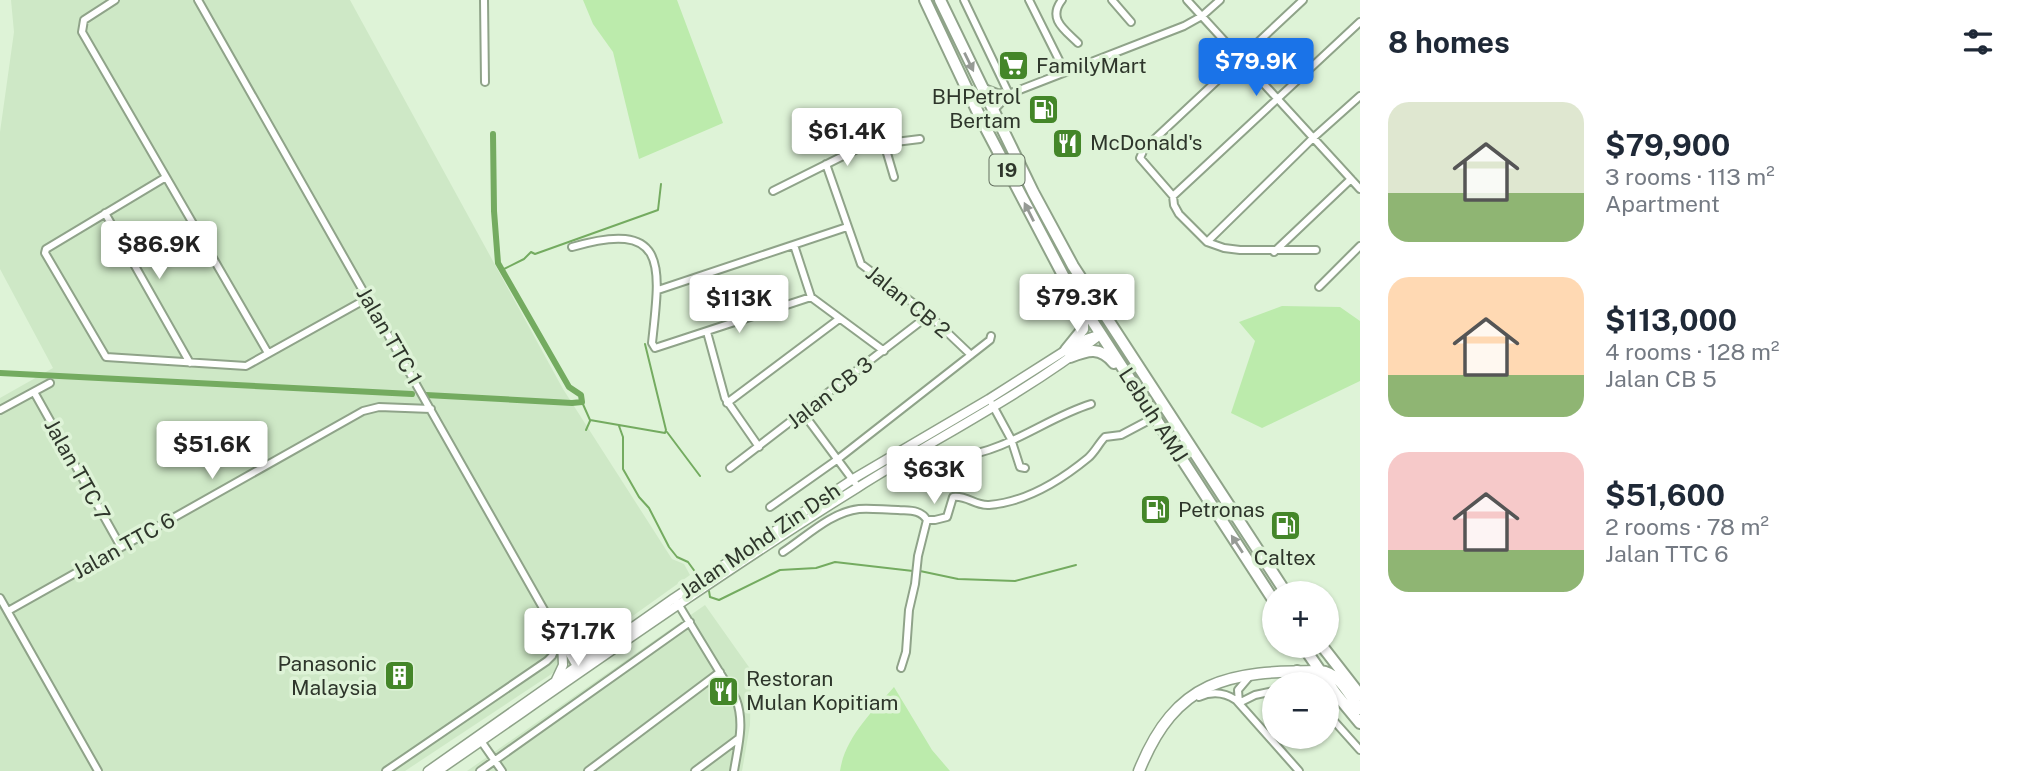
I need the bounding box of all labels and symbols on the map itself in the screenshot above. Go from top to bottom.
pin: $79.9K [1199,38,1313,98]
supermarket icon: FamilyMart [996,49,1030,83]
one-way arrow [964,51,975,72]
place label: FamilyMart [1036,53,1147,78]
place label: BHPetrol Bertam [932,84,1021,133]
fuel station icon: BHPetrol Bertam [1027,92,1061,126]
pin: $61.4K [790,108,904,168]
restaurant icon: McDonald's [1050,126,1084,160]
place label: McDonald's [1090,130,1202,155]
road number: 19 [990,154,1024,186]
one-way arrow [1023,202,1034,222]
pin: $86.9K [102,222,216,281]
street label: Jalan CB 2 [861,260,955,343]
pin: $79.3K [1020,274,1134,334]
pin: $113K [690,276,788,335]
street label: Jalan TTC 1 [352,283,427,389]
street label: Jalan CB 3 [782,351,877,434]
street label: Lebuh AMJ [1114,363,1193,467]
street label: Jalan TTC 7 [39,415,116,525]
pin: $51.6K [155,421,269,481]
pin: $63K [893,447,975,506]
street label: Jalan Mohd Zin Dsh [675,478,845,603]
fuel station icon: Petronas [1138,493,1172,527]
place label: Petronas [1178,497,1265,522]
street label: Jalan TTC 6 [68,507,179,584]
fuel station icon: Caltex [1268,509,1302,543]
one-way arrow [1231,534,1244,553]
place label: Caltex [1254,545,1316,570]
pin: $71.7K [521,608,635,668]
place label: Panasonic Malaysia [277,651,377,700]
building icon: Panasonic Malaysia [383,659,417,693]
place label: Restoran Mulan Kopitiam [746,666,898,715]
restaurant icon: Restoran Mulan Kopitiam [706,674,740,708]

